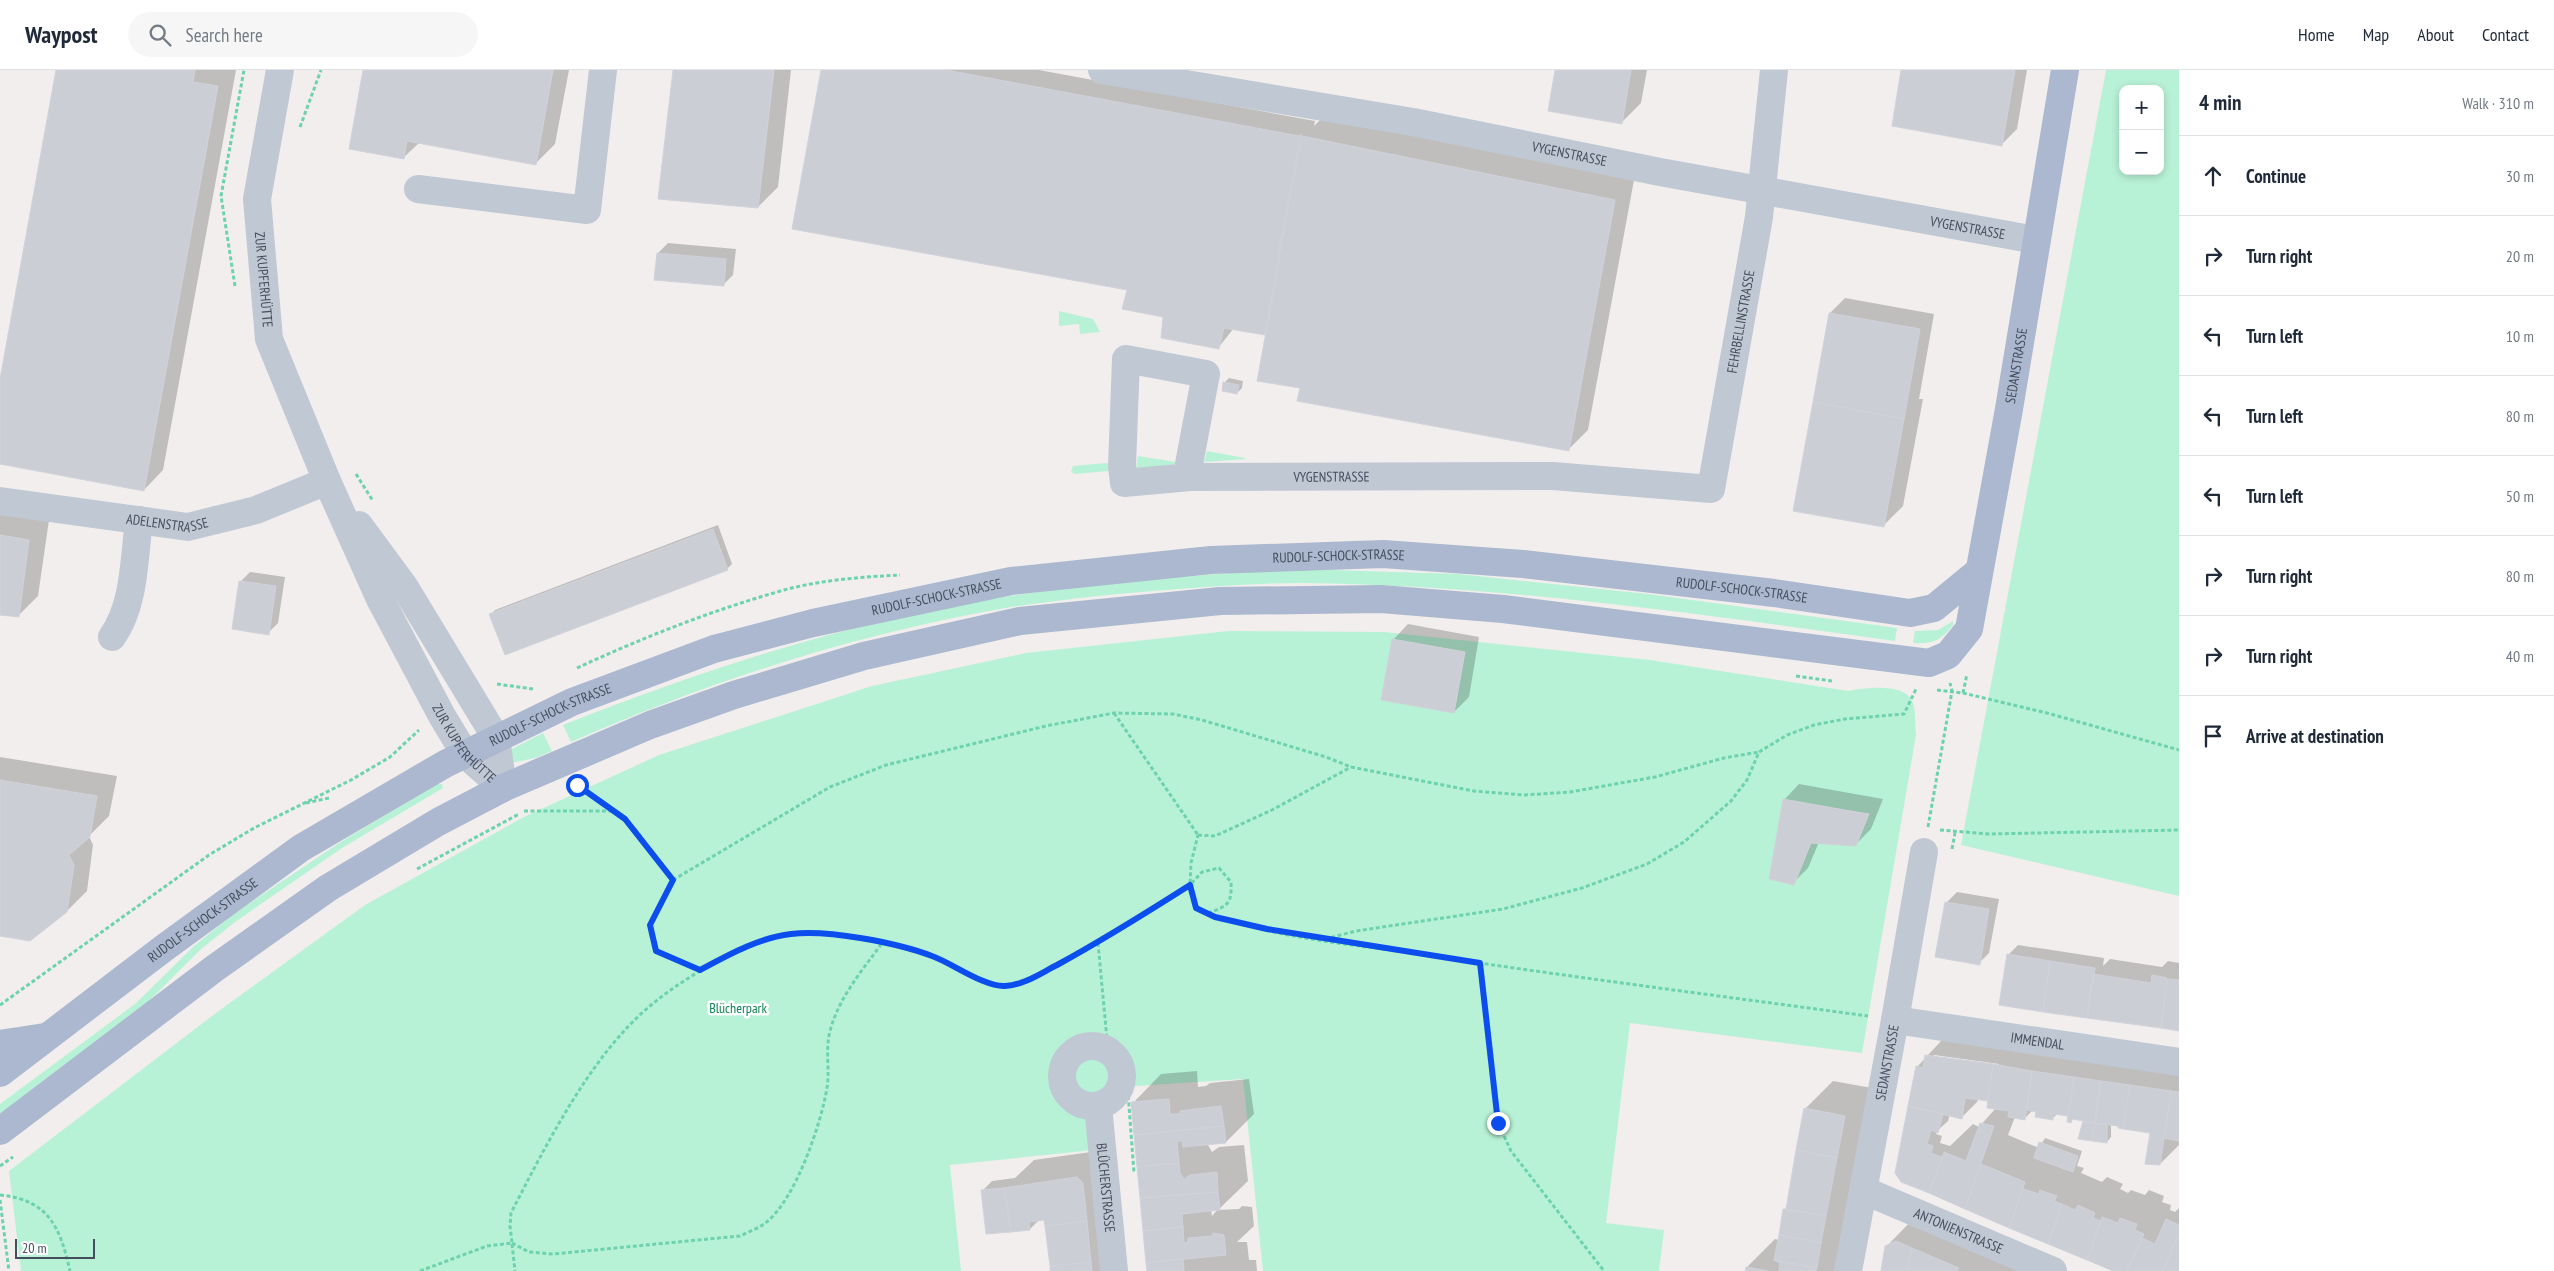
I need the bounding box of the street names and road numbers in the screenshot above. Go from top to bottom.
street label: VYGENSTRASSE [1529,137,1609,170]
street label: VYGENSTRASSE [1928,212,2007,243]
street label: ZUR KUPFERHÜTTE [251,231,277,328]
street label: FEHRBELLINSTRASSE [1723,269,1758,375]
street label: SEDANSTRASSE [2001,326,2031,405]
street label: VYGENSTRASSE [1292,468,1370,486]
street label: ADELENSTRASSE [125,510,210,536]
street label: RUDOLF-SCHOCK-STRASSE [1272,545,1405,567]
street label: RUDOLF-SCHOCK-STRASSE [1675,573,1809,607]
street label: RUDOLF-SCHOCK-STRASSE [870,574,1003,619]
street label: RUDOLF-SCHOCK-STRASSE [486,679,614,750]
street label: ZUR KUPFERHÜTTE [428,701,500,787]
street label: RUDOLF-SCHOCK-STRASSE [144,874,261,966]
street label: SEDANSTRASSE [1871,1023,1903,1102]
street label: IMMENDAL [2009,1028,2066,1054]
street label: BLÜCHERSTRASSE [1093,1142,1119,1233]
street label: ANTONIENSTRASSE [1911,1204,2006,1258]

